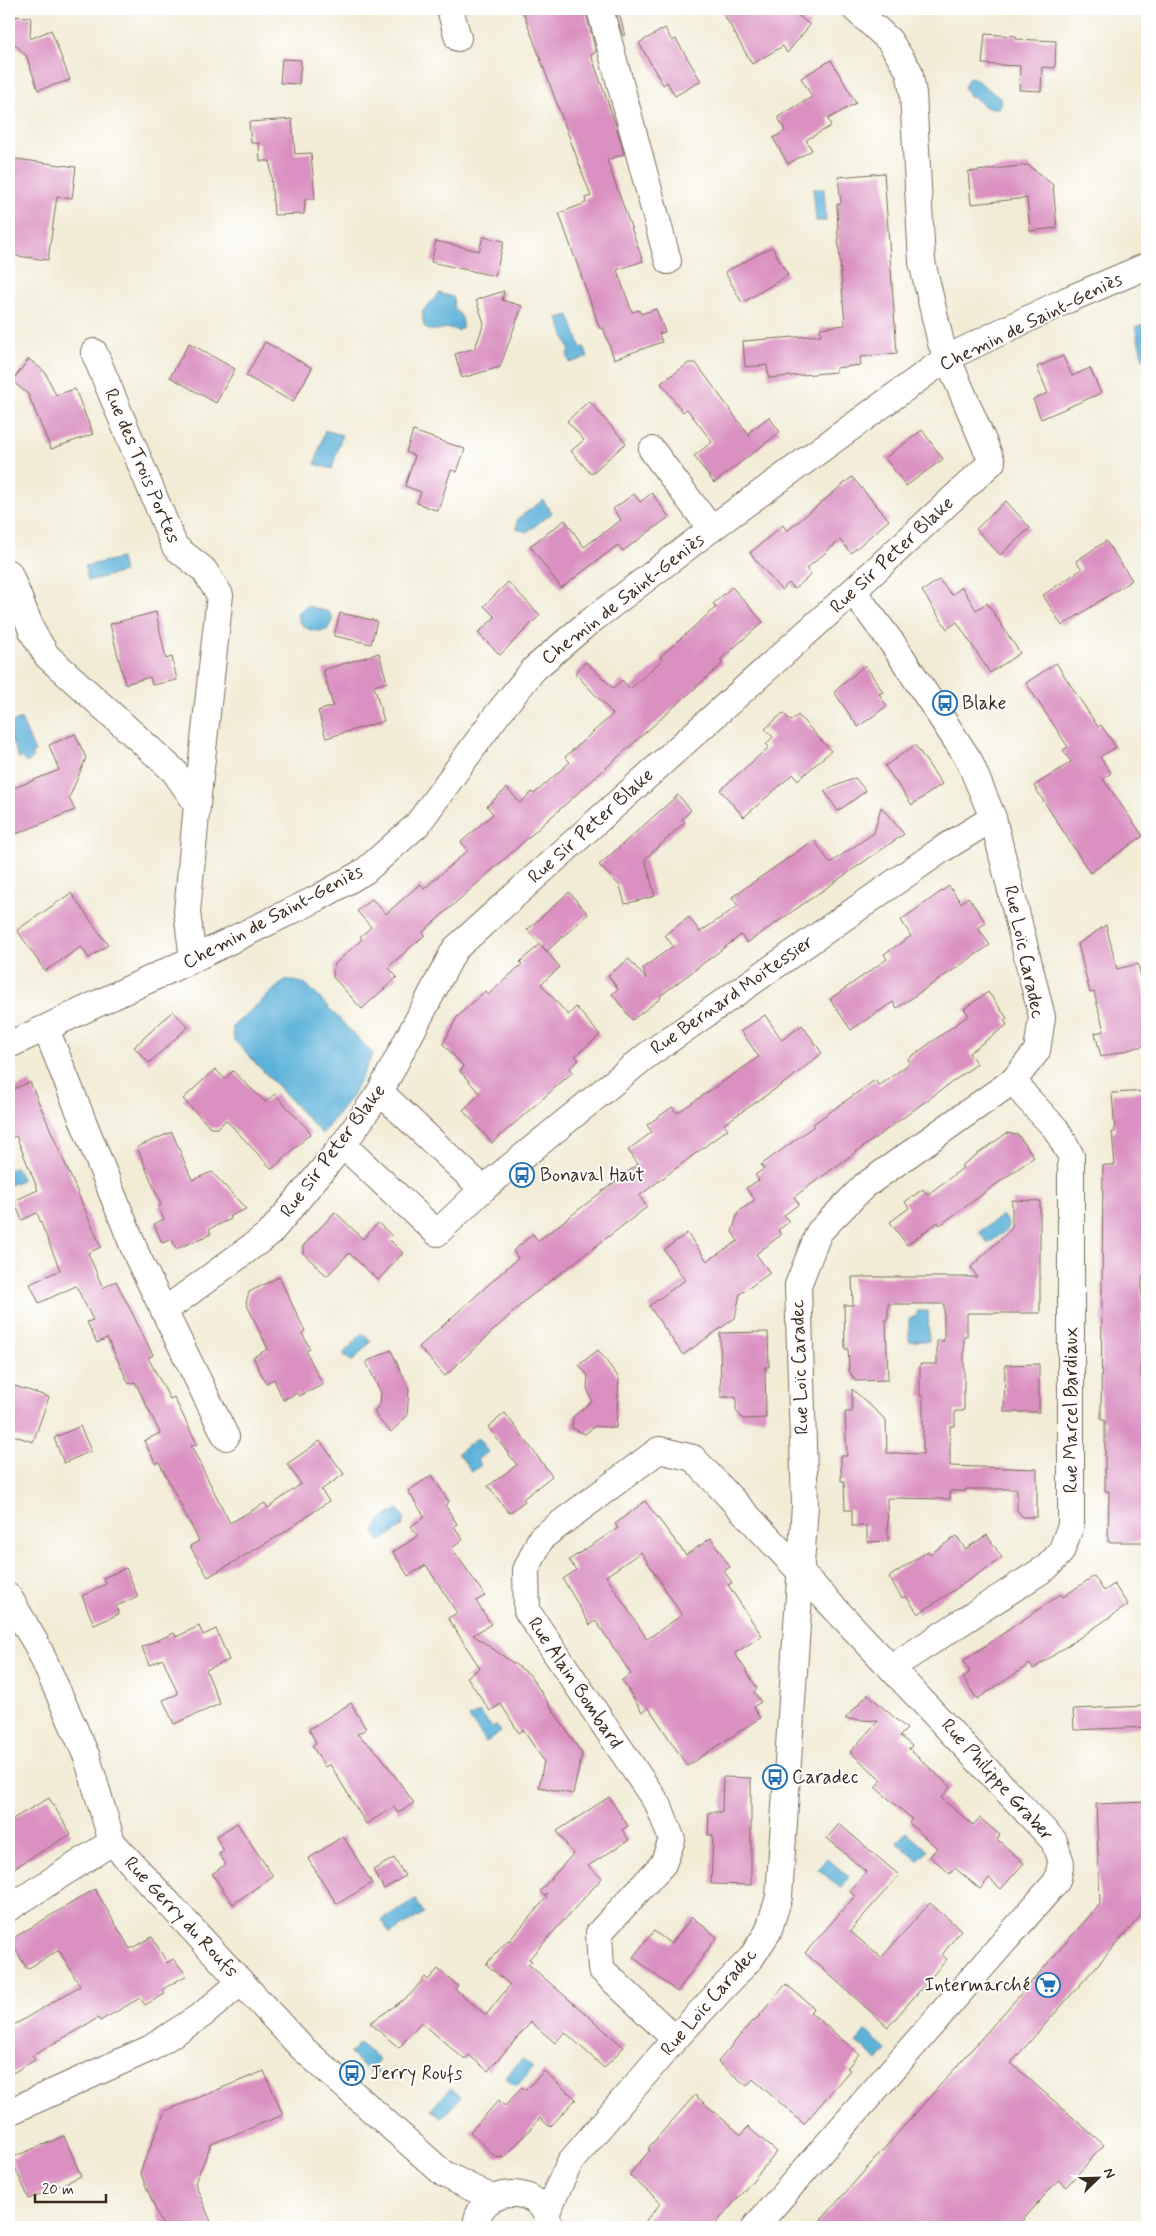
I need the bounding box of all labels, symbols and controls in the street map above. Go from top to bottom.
street label: Chemin de Saint-Geniès [935,267,1127,377]
street label: Rue des Trois Portes [98,385,186,547]
street label: Rue Sir Peter Blake [825,491,959,619]
street label: Chemin de Saint-Geniès [536,527,710,671]
bus stop icon: Blake [932,690,958,716]
place label: Blake [962,691,1006,716]
street label: Rue Sir Peter Blake [523,763,659,889]
street label: Chemin de Saint-Geniès [179,859,368,975]
street label: Rue Loïc Caradec [998,883,1050,1021]
street label: Rue Bernard Moitessier [646,929,818,1061]
street label: Rue Sir Peter Blake [275,1079,391,1223]
bus stop icon: Bonaval Haut [509,1162,535,1188]
place label: Bonaval Haut [540,1163,645,1188]
street label: Rue Loïc Caradec [785,1299,815,1435]
street label: Rue Marcel Bardiaux [1059,1327,1084,1493]
street label: Rue Alain Bombard [522,1612,628,1754]
street label: Rue Philippe Graber [935,1713,1059,1847]
bus stop icon: Caradec [762,1764,788,1790]
place label: Caradec [792,1765,859,1790]
street label: Rue Gerry du Roufs [118,1851,244,1984]
street label: Rue Loïc Caradec [655,1943,763,2061]
supermarket icon: Intermarché [1035,1972,1061,1998]
place label: Intermarché [924,1973,1030,1998]
bus stop icon: Jerry Roufs [339,2060,365,2086]
place label: Jerry Roufs [370,2061,463,2087]
north arrow [1074,2154,1124,2204]
text: N [1099,2166,1119,2181]
scale bar [35,2171,106,2203]
text: 20 m [42,2180,74,2200]

